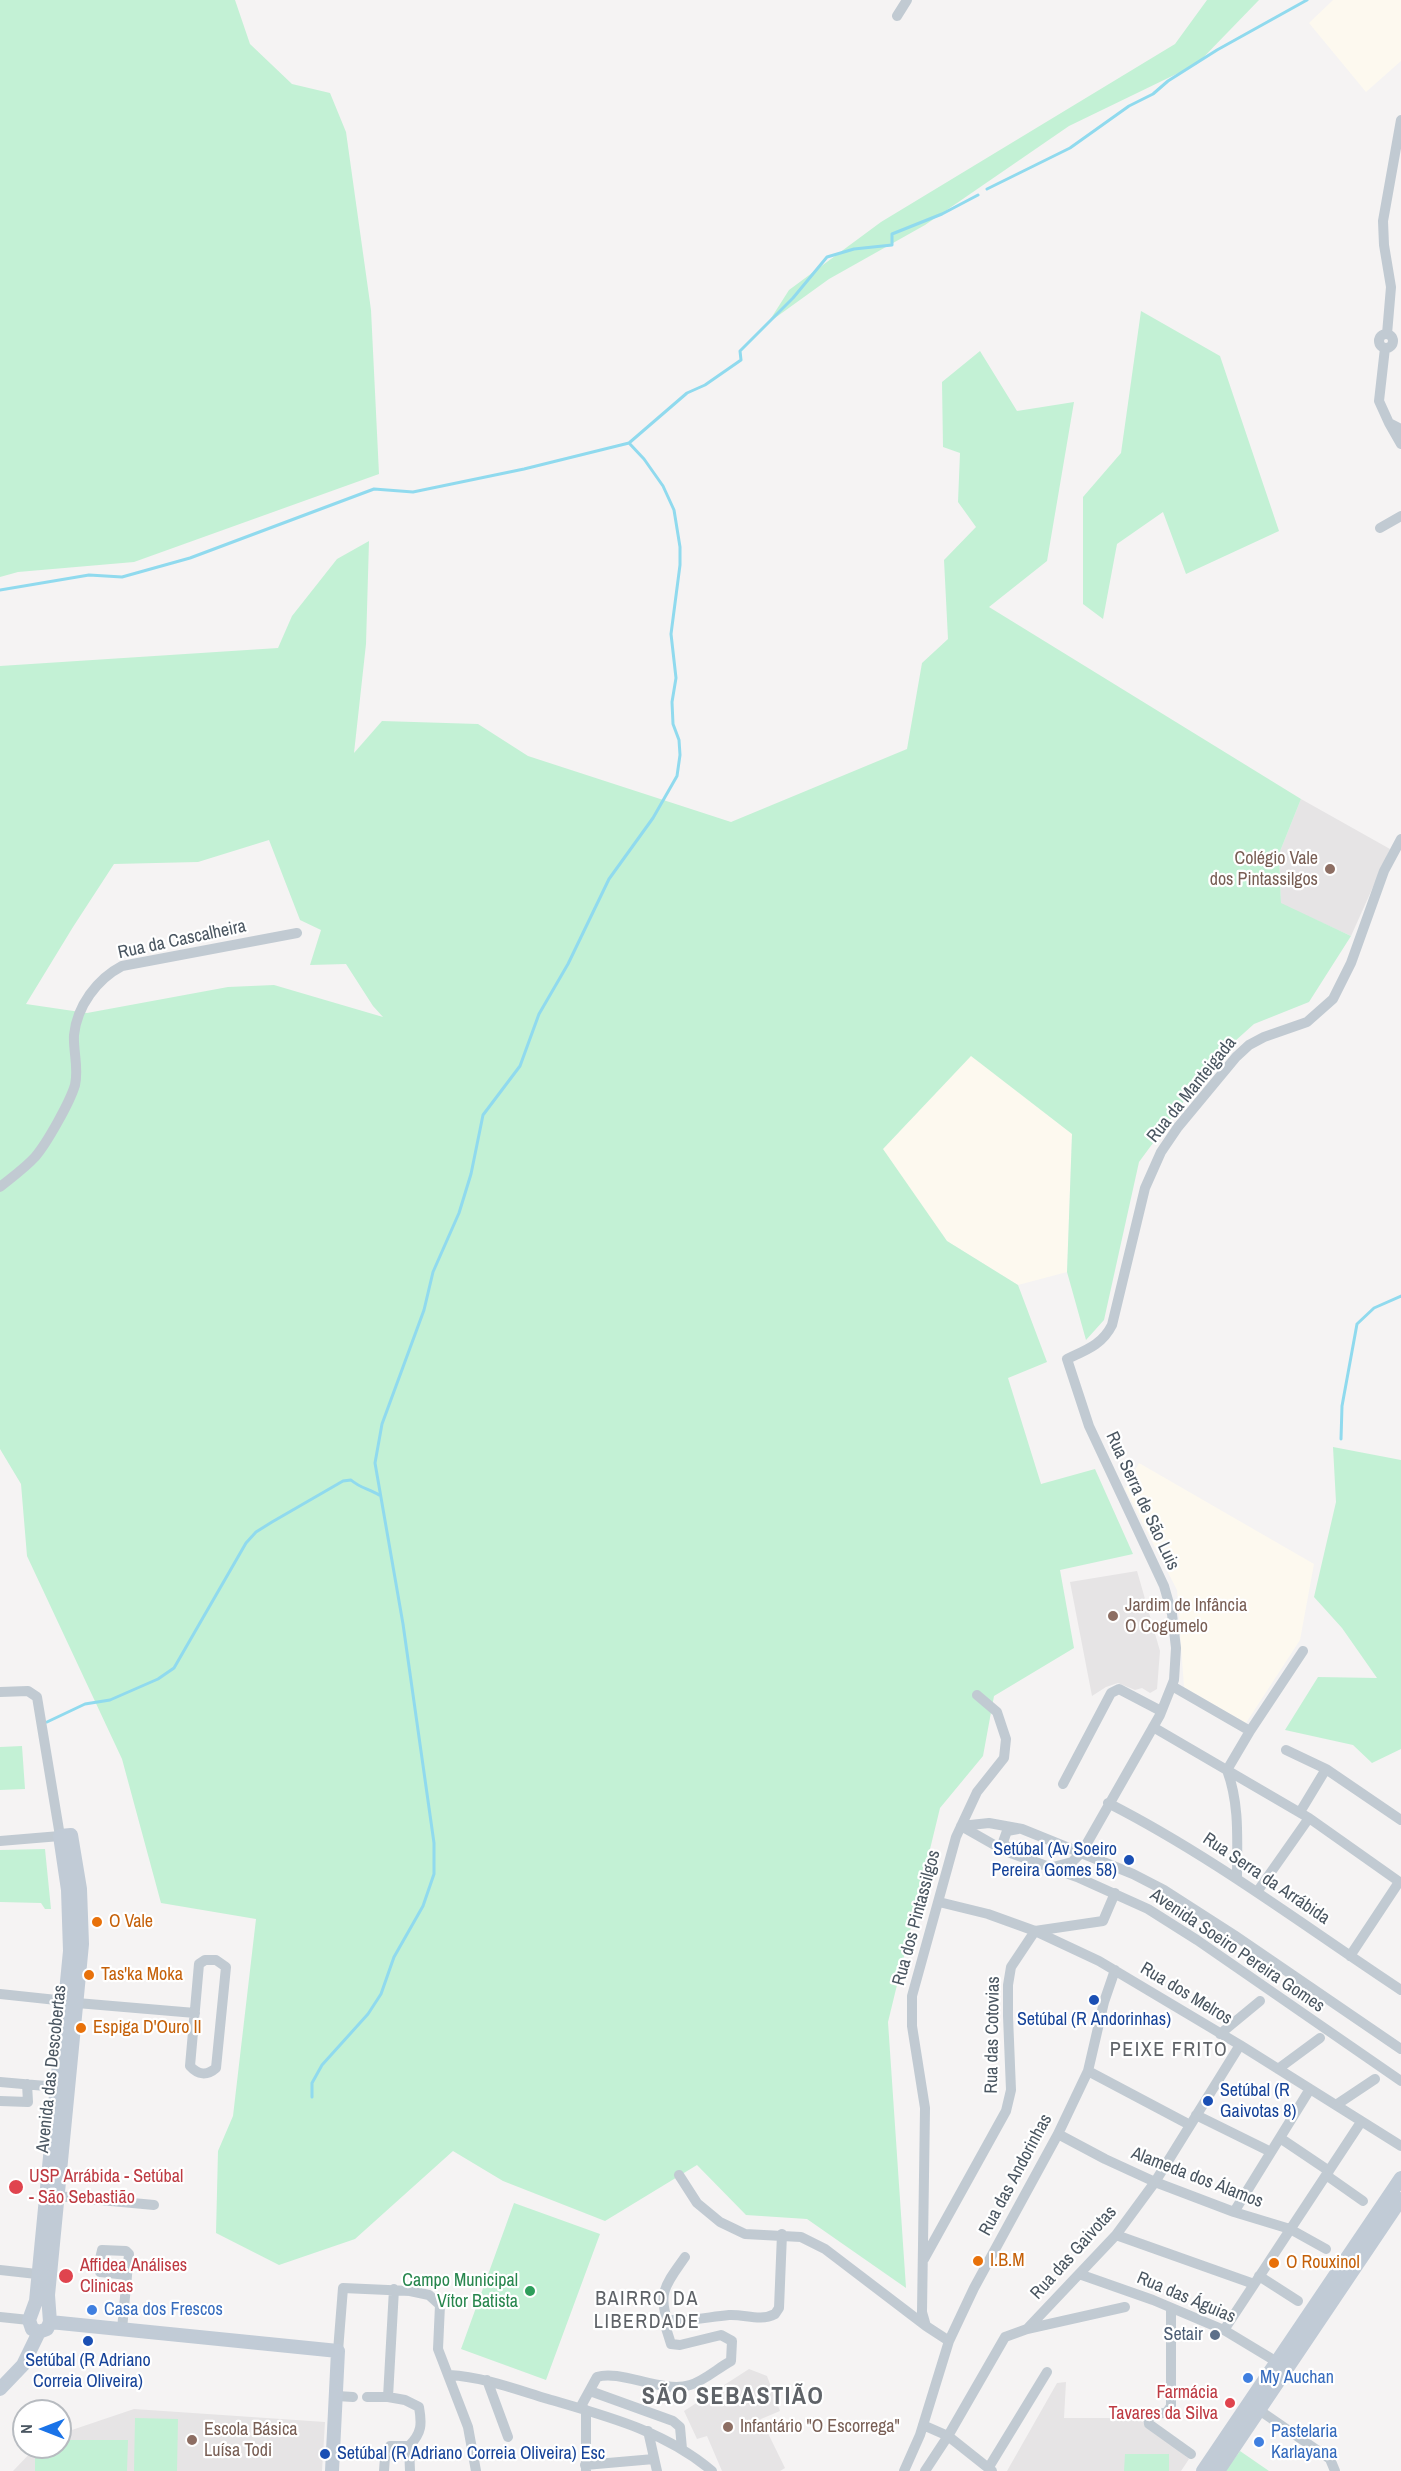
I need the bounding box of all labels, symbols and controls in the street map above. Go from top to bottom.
place label: Colégio Vale dos Pintassilgos [1210,848,1318,890]
marker: Colégio Vale dos Pintassilgos [1323,862,1337,876]
street label: Rua da Cascalheira [116,916,248,964]
street label: Rua da Manteigada [1143,1033,1241,1147]
street label: Rua Serra de São Luis [1100,1428,1184,1574]
place label: Jardim de Infância O Cogumelo [1125,1595,1247,1638]
marker: Jardim de Infância O Cogumelo [1106,1609,1120,1623]
street label: Rua Serra da Arrábida [1198,1829,1334,1929]
place label: Setúbal (Av Soeiro Pereira Gomes 58) [991,1839,1117,1882]
street label: Rua dos Pintassilgos [889,1848,945,1988]
marker: Setúbal (Av Soeiro Pereira Gomes 58) [1122,1853,1136,1867]
street label: Avenida Soeiro Pereira Gomes [1146,1885,1328,2017]
place label: O Vale [109,1911,153,1933]
marker: O Vale [90,1915,104,1929]
street label: Rua dos Melros [1136,1958,1236,2030]
place label: Tas'ka Moka [101,1964,183,1986]
marker: Tas'ka Moka [82,1968,96,1982]
street label: Rua das Cotovias [981,1976,1005,2094]
street label: Avenida das Descobertas [32,1984,72,2154]
marker: Setúbal (R Andorinhas) [1087,1993,1101,2007]
place label: Setúbal (R Andorinhas) [1017,2009,1171,2031]
place label: Espiga D'Ouro II [93,2017,202,2039]
marker: Espiga D'Ouro II [74,2021,88,2035]
district label: PEIXE FRITO [1110,2039,1228,2063]
place label: Setúbal (R Gaivotas 8) [1220,2080,1296,2122]
marker: Setúbal (R Gaivotas 8) [1201,2094,1215,2108]
street label: Rua das Andorinhas [975,2111,1057,2239]
street label: Alameda dos Álamos [1128,2143,1266,2213]
place label: USP Arrábida - Setúbal - São Sebastião [29,2166,183,2208]
marker: USP Arrábida - Setúbal - São Sebastião [7,2178,25,2196]
street label: Rua das Gaivotas [1026,2202,1122,2304]
place label: I.B.M [990,2250,1024,2272]
place label: O Rouxinol [1286,2252,1360,2274]
marker: I.B.M [971,2254,985,2268]
place label: Affidea Análises Clinicas [80,2255,187,2298]
marker: O Rouxinol [1267,2256,1281,2270]
marker: Affidea Análises Clinicas [57,2267,75,2285]
street label: Rua das Águias [1133,2268,1239,2328]
place label: Campo Municipal Vítor Batista [402,2270,518,2312]
marker: Campo Municipal Vítor Batista [523,2284,537,2298]
district label: BAIRRO DA LIBERDADE [594,2288,700,2335]
place label: Casa dos Frescos [104,2299,223,2321]
marker: Casa dos Frescos [85,2303,99,2317]
place label: Setair [1164,2324,1203,2346]
marker: Setair [1208,2328,1222,2342]
marker: Setúbal (R Adriano Correia Oliveira) [81,2334,95,2348]
place label: Setúbal (R Adriano Correia Oliveira) [25,2350,151,2392]
place label: My Auchan [1260,2367,1334,2389]
marker: My Auchan [1241,2371,1255,2385]
place label: Farmácia Tavares da Silva [1109,2382,1218,2424]
district label: SÃO SEBASTIÃO [642,2384,824,2412]
marker: Farmácia Tavares da Silva [1223,2396,1237,2410]
north arrow [12,2399,72,2459]
place label: Infantário "O Escorrega" [740,2416,900,2438]
place label: Escola Básica Luísa Todi [204,2419,298,2462]
marker: Infantário "O Escorrega" [721,2420,735,2434]
place label: Pastelaria Karlayana [1271,2421,1337,2464]
text: N [15,2424,37,2434]
marker: Escola Básica Luísa Todi [185,2433,199,2447]
marker: Pastelaria Karlayana [1252,2435,1266,2449]
place label: Setúbal (R Adriano Correia Oliveira) Esc [337,2443,605,2465]
marker: Setúbal (R Adriano Correia Oliveira) Esc [318,2447,332,2461]

